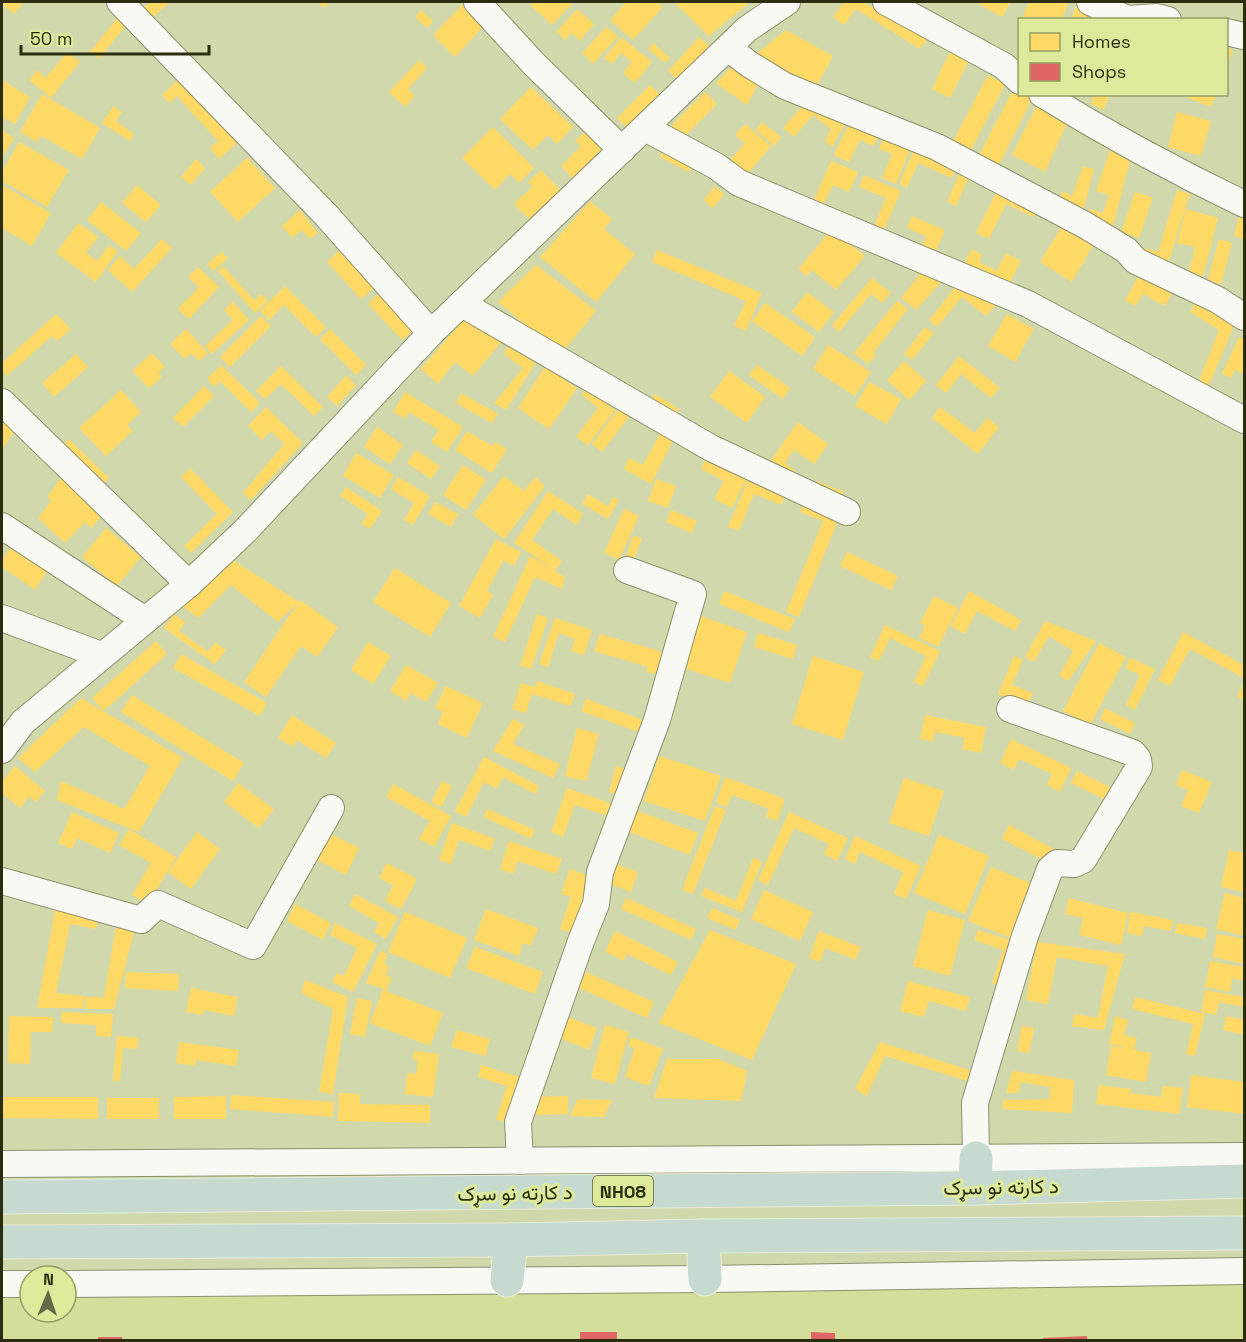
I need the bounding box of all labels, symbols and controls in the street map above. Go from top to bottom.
scale bar [21,18,208,56]
legend [1018,18,1228,96]
text: 50 m [30,27,72,50]
text: Homes [1072,30,1131,53]
text: Shops [1072,60,1126,83]
street label: د کارته نو سړک [943,1173,1059,1202]
road number: NH08 [593,1176,653,1206]
street label: د کارته نو سړک [457,1179,573,1208]
north arrow [18,1264,78,1324]
text: N [43,1269,54,1290]

